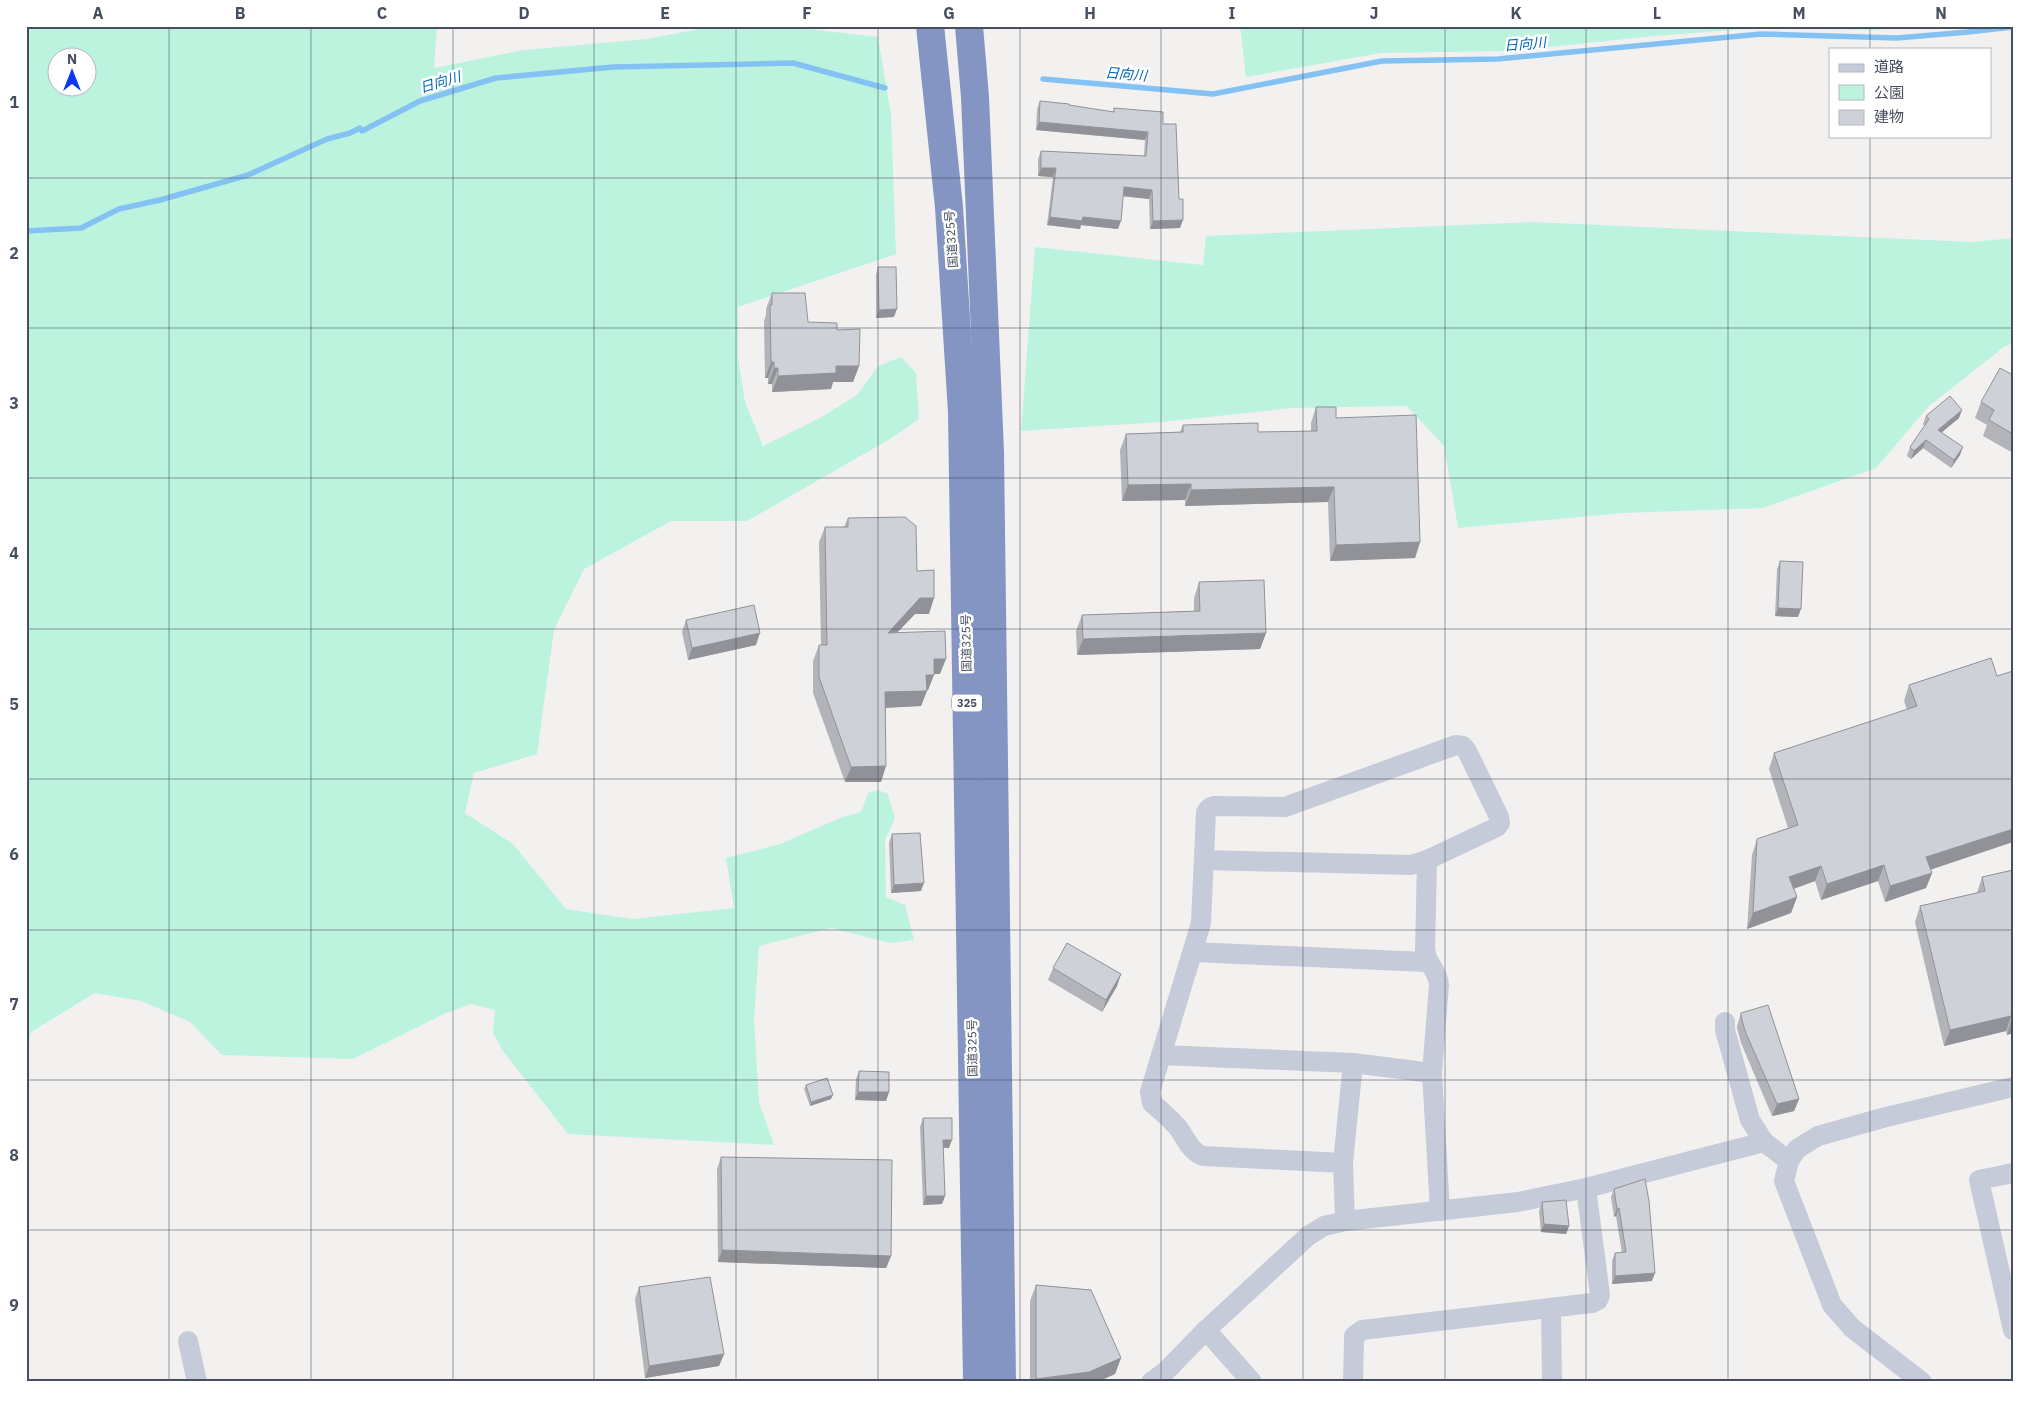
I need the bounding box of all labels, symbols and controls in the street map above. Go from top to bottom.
text: A [93,3,104,23]
text: B [235,3,246,23]
text: C [377,3,387,23]
text: D [518,3,530,23]
text: E [660,3,670,23]
text: F [802,3,812,23]
text: G [943,3,955,23]
text: H [1084,3,1096,23]
text: I [1229,3,1236,23]
text: J [1370,3,1378,23]
text: K [1510,3,1522,23]
text: L [1653,3,1661,23]
text: M [1792,3,1806,23]
text: N [1935,3,1947,23]
water label: 日向川 [1503,33,1549,55]
north arrow [48,48,98,98]
legend [1829,48,1992,138]
text: N [67,50,77,68]
text: 道路 [1874,57,1904,76]
water label: 日向川 [1104,63,1150,85]
water label: 日向川 [417,67,465,97]
text: 公園 [1874,83,1904,102]
text: 1 [9,92,19,112]
text: 建物 [1874,107,1904,126]
street label: 国道325号 [942,210,960,268]
text: 2 [9,243,19,263]
text: 3 [9,393,19,413]
text: 4 [9,543,19,563]
street label: 国道325号 [958,614,974,672]
text: 5 [9,694,19,714]
road number: 325 [952,694,982,711]
text: 6 [9,844,19,864]
text: 7 [9,994,19,1014]
street label: 国道325号 [964,1019,980,1077]
text: 8 [9,1145,19,1165]
text: 9 [9,1295,19,1315]

